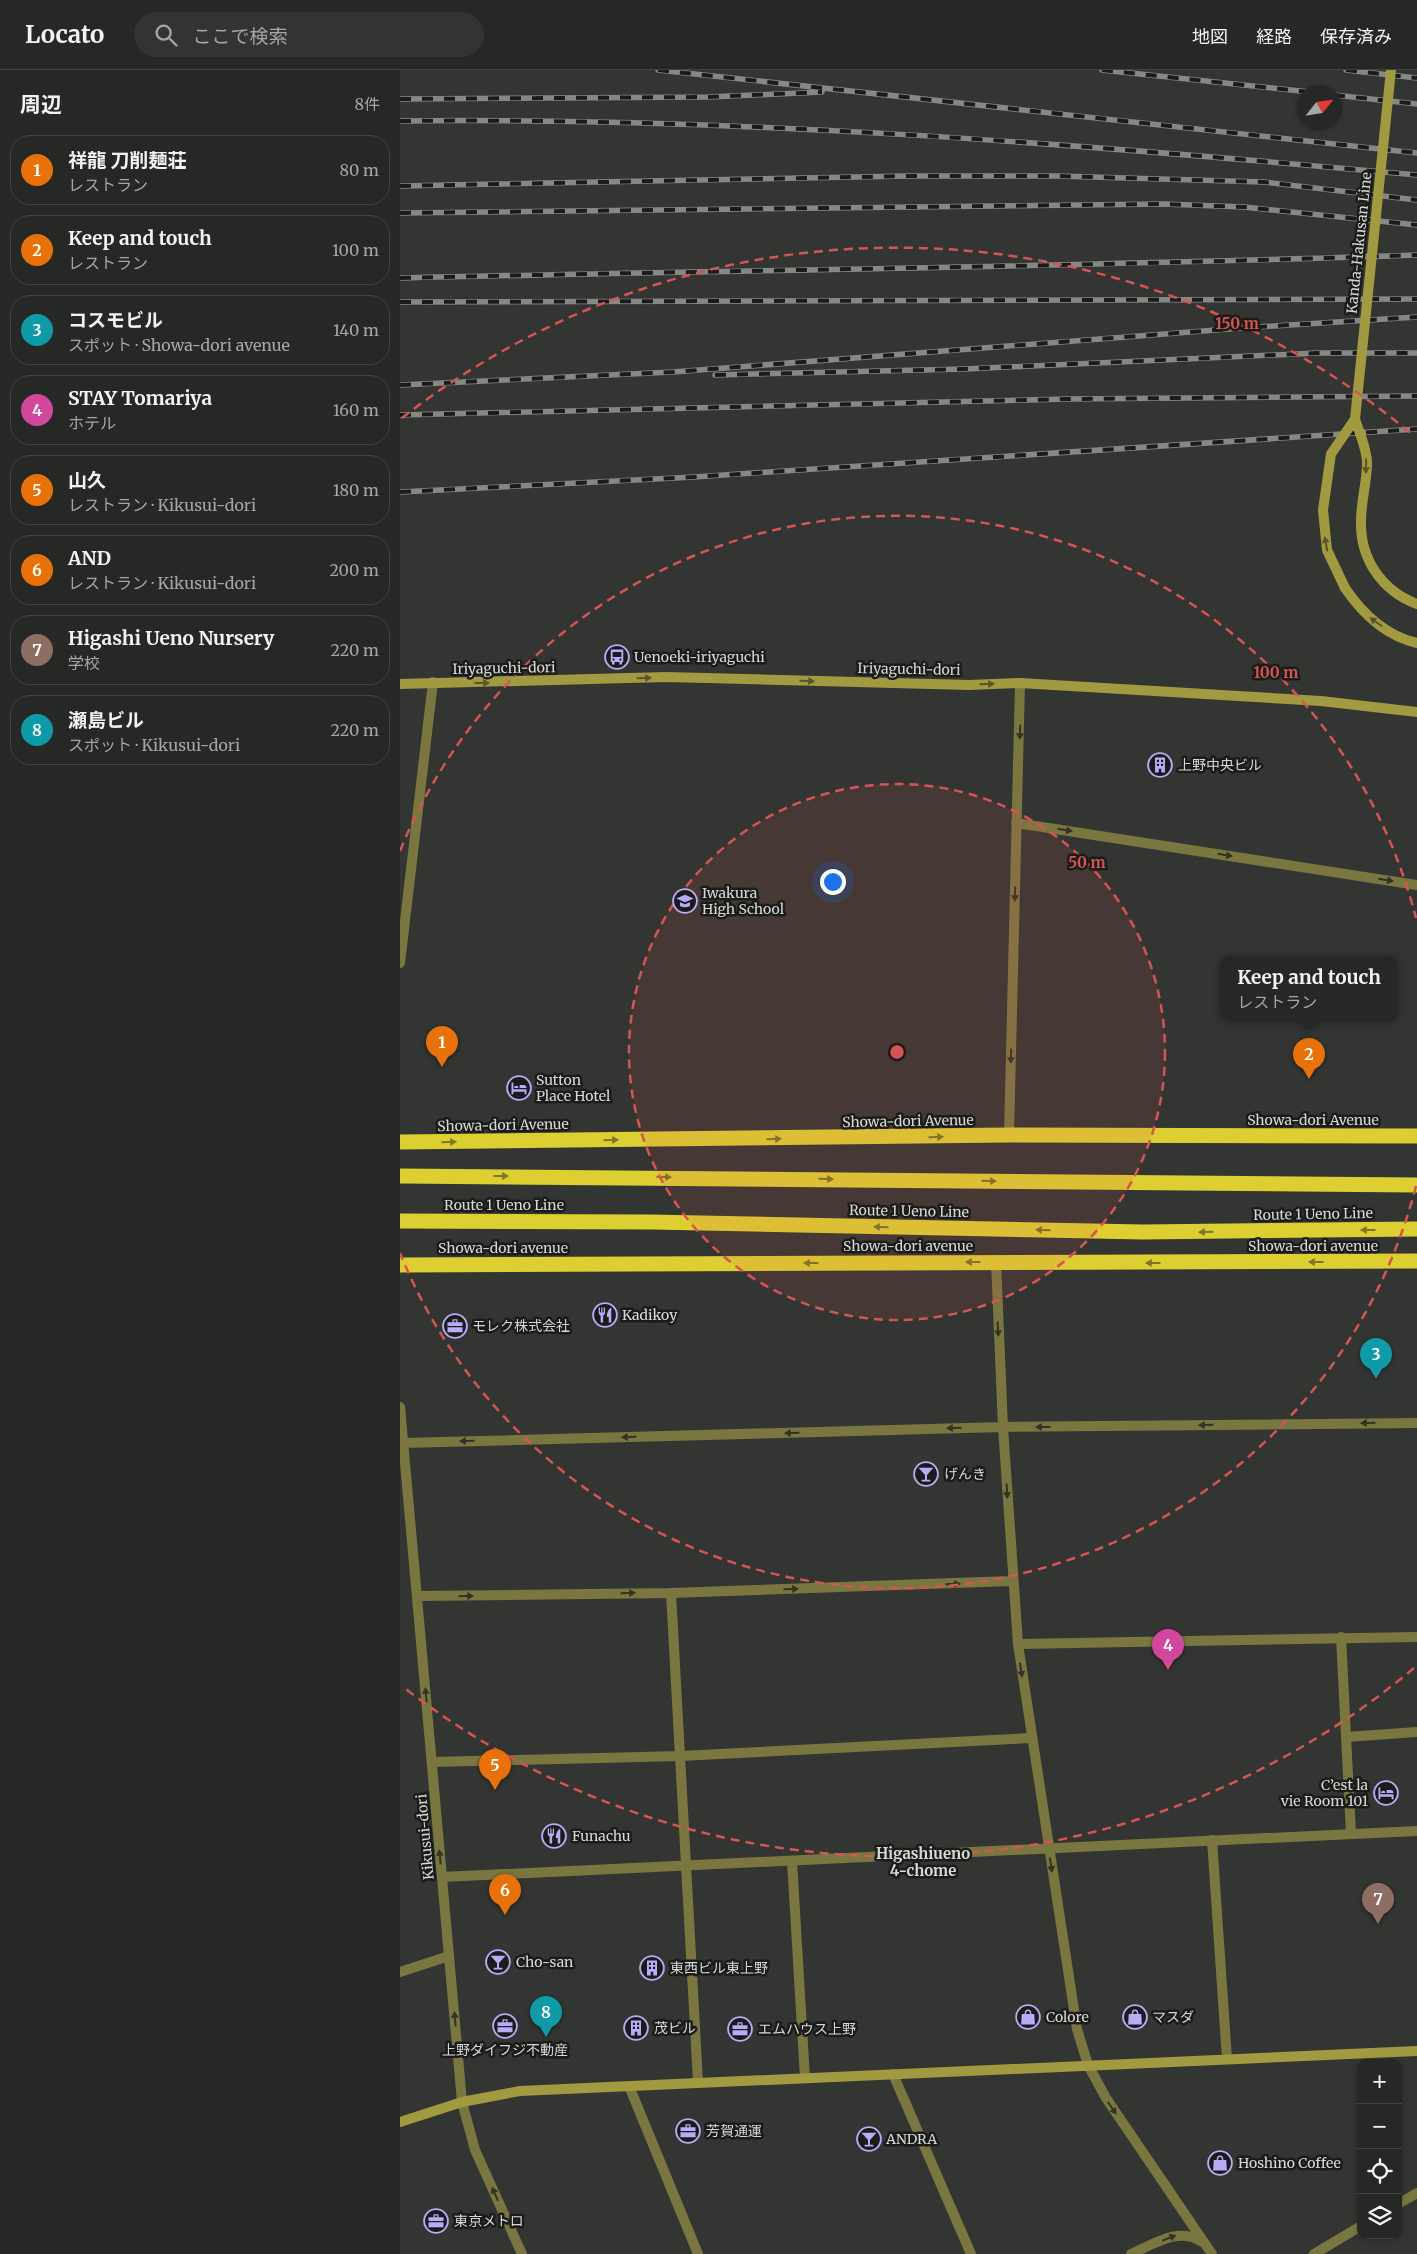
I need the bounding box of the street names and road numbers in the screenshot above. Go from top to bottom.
street label: Kanda-Hakusan Line [1343,171,1375,315]
street label: Iriyaguchi-dori [452,658,556,678]
street label: Iriyaguchi-dori [857,659,961,679]
street label: Showa-dori Avenue [842,1111,974,1131]
street label: Showa-dori Avenue [1247,1111,1379,1129]
street label: Showa-dori Avenue [437,1115,569,1135]
street label: Route 1 Ueno Line [444,1196,564,1214]
street label: Route 1 Ueno Line [849,1201,969,1221]
street label: Route 1 Ueno Line [1253,1204,1373,1224]
street label: Showa-dori avenue [843,1237,973,1255]
street label: Showa-dori avenue [1248,1237,1378,1255]
street label: Showa-dori avenue [438,1239,568,1257]
street label: Kikusui-dori [412,1793,438,1881]

